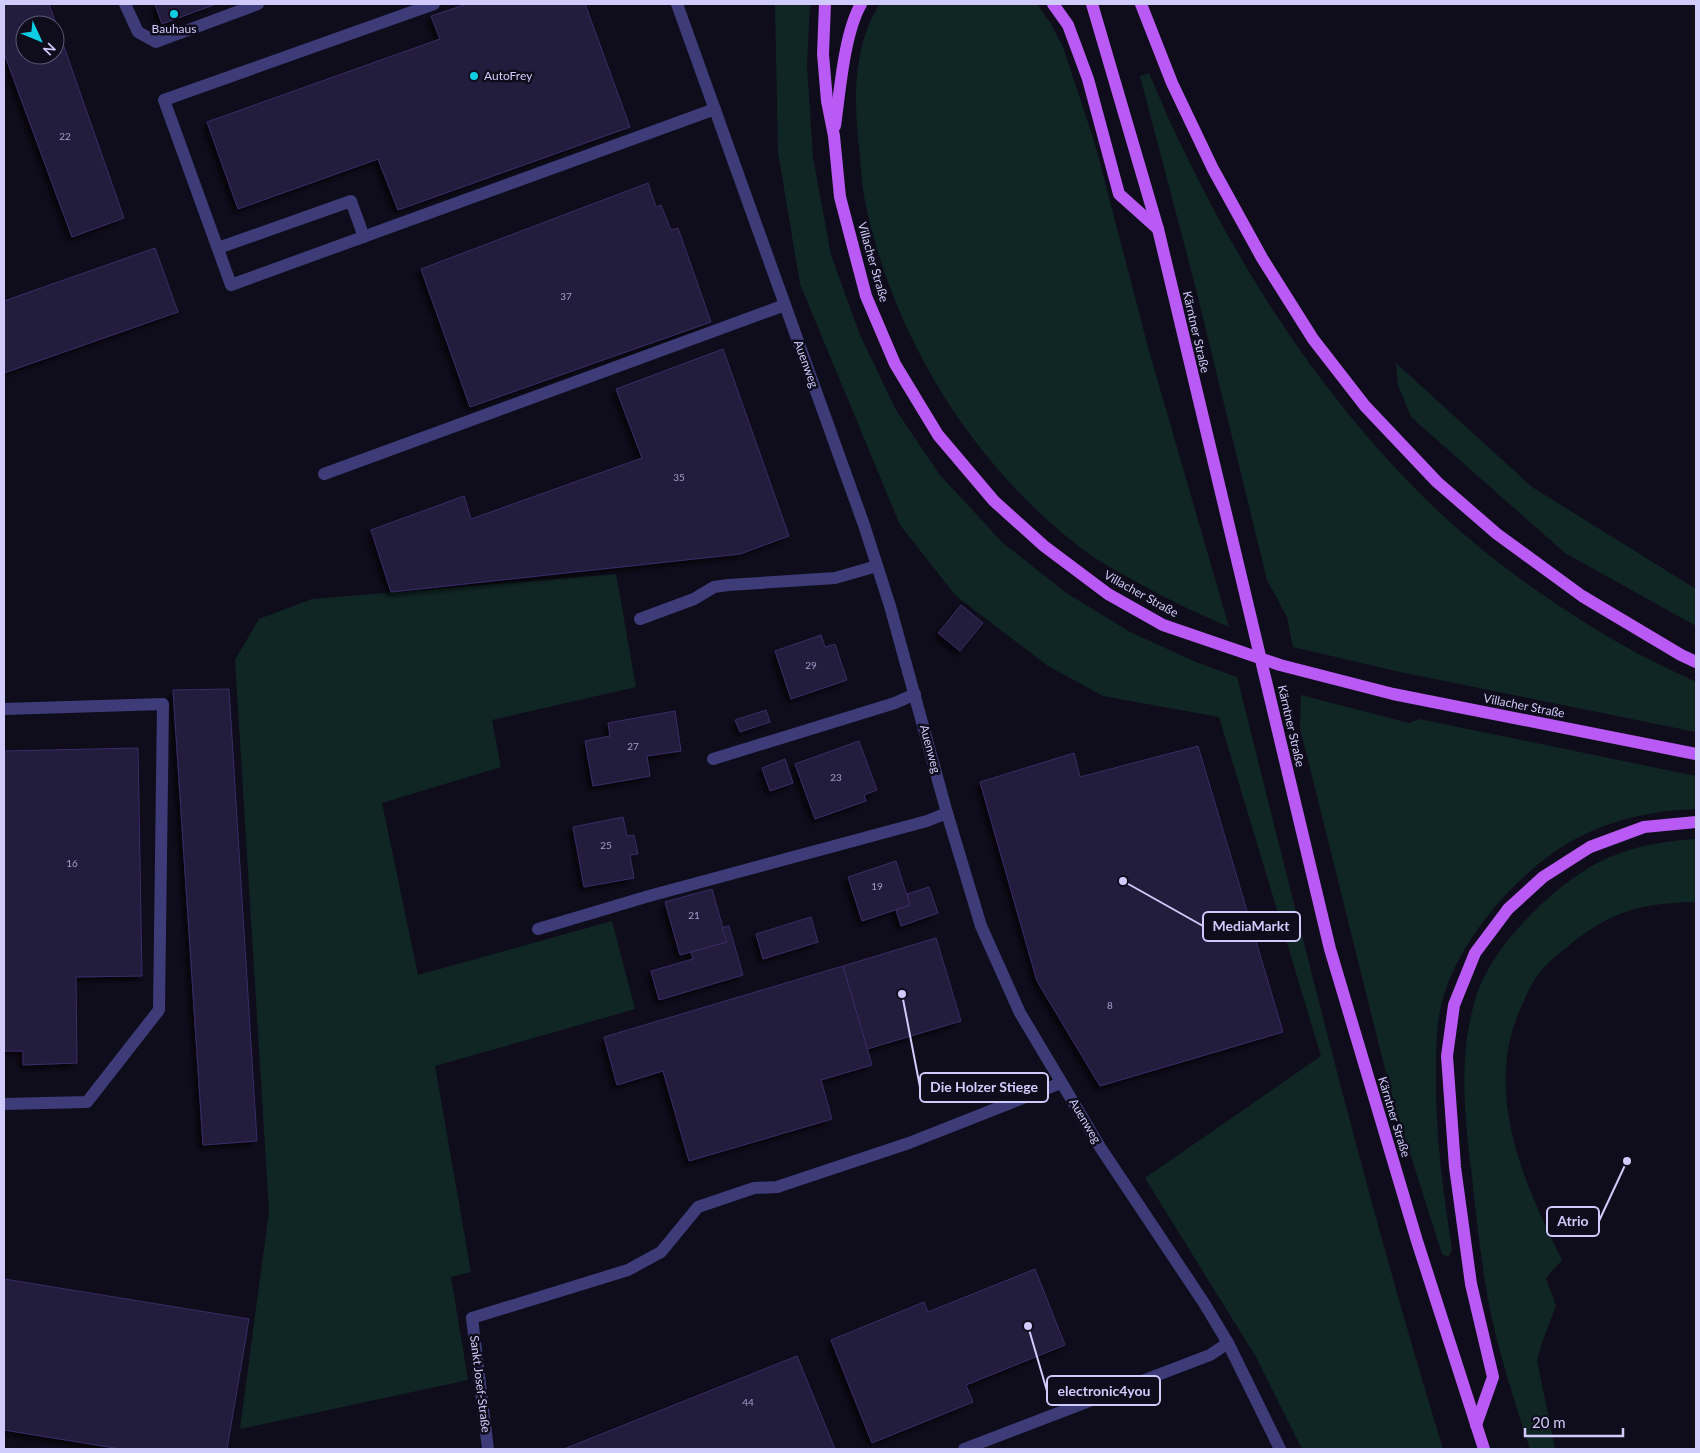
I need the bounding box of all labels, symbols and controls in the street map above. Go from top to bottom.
marker: Bauhaus [168,8,180,20]
north arrow [15,15,65,65]
place label: Bauhaus [152,21,196,36]
text: N [40,40,60,59]
place label: AutoFrey [484,68,533,83]
marker: AutoFrey [468,70,480,82]
house number: 22 [59,130,71,142]
street label: Villacher Straße [855,220,892,304]
house number: 37 [560,290,572,302]
street label: Kärntner Straße [1180,290,1213,374]
street label: Auenweg [791,338,822,390]
house number: 35 [673,471,685,483]
street label: Villacher Straße [1101,567,1181,620]
house number: 29 [805,659,817,671]
street label: Kärntner Straße [1275,684,1308,768]
street label: Villacher Straße [1482,690,1566,721]
street label: Auenweg [917,723,944,775]
house number: 27 [627,740,639,752]
house number: 23 [830,771,842,783]
house number: 25 [600,839,612,851]
house number: 16 [66,857,78,869]
house number: 19 [871,880,883,892]
house number: 21 [688,909,700,921]
callout: MediaMarkt [1203,912,1300,941]
text: MediaMarkt [1212,917,1290,934]
house number: 8 [1107,999,1113,1011]
callout: Die Holzer Stiege [920,1073,1048,1102]
street label: Kärntner Straße [1375,1075,1414,1159]
text: Die Holzer Stiege [930,1078,1038,1095]
street label: Auenweg [1066,1096,1105,1146]
callout: Atrio [1547,1207,1599,1236]
text: Atrio [1556,1212,1589,1229]
street label: Sankt Josef-Straße [467,1334,494,1433]
callout: electronic4you [1047,1376,1160,1405]
text: electronic4you [1058,1382,1151,1399]
house number: 44 [742,1396,754,1408]
scale bar [1525,1406,1622,1438]
text: 20 m [1532,1413,1566,1431]

